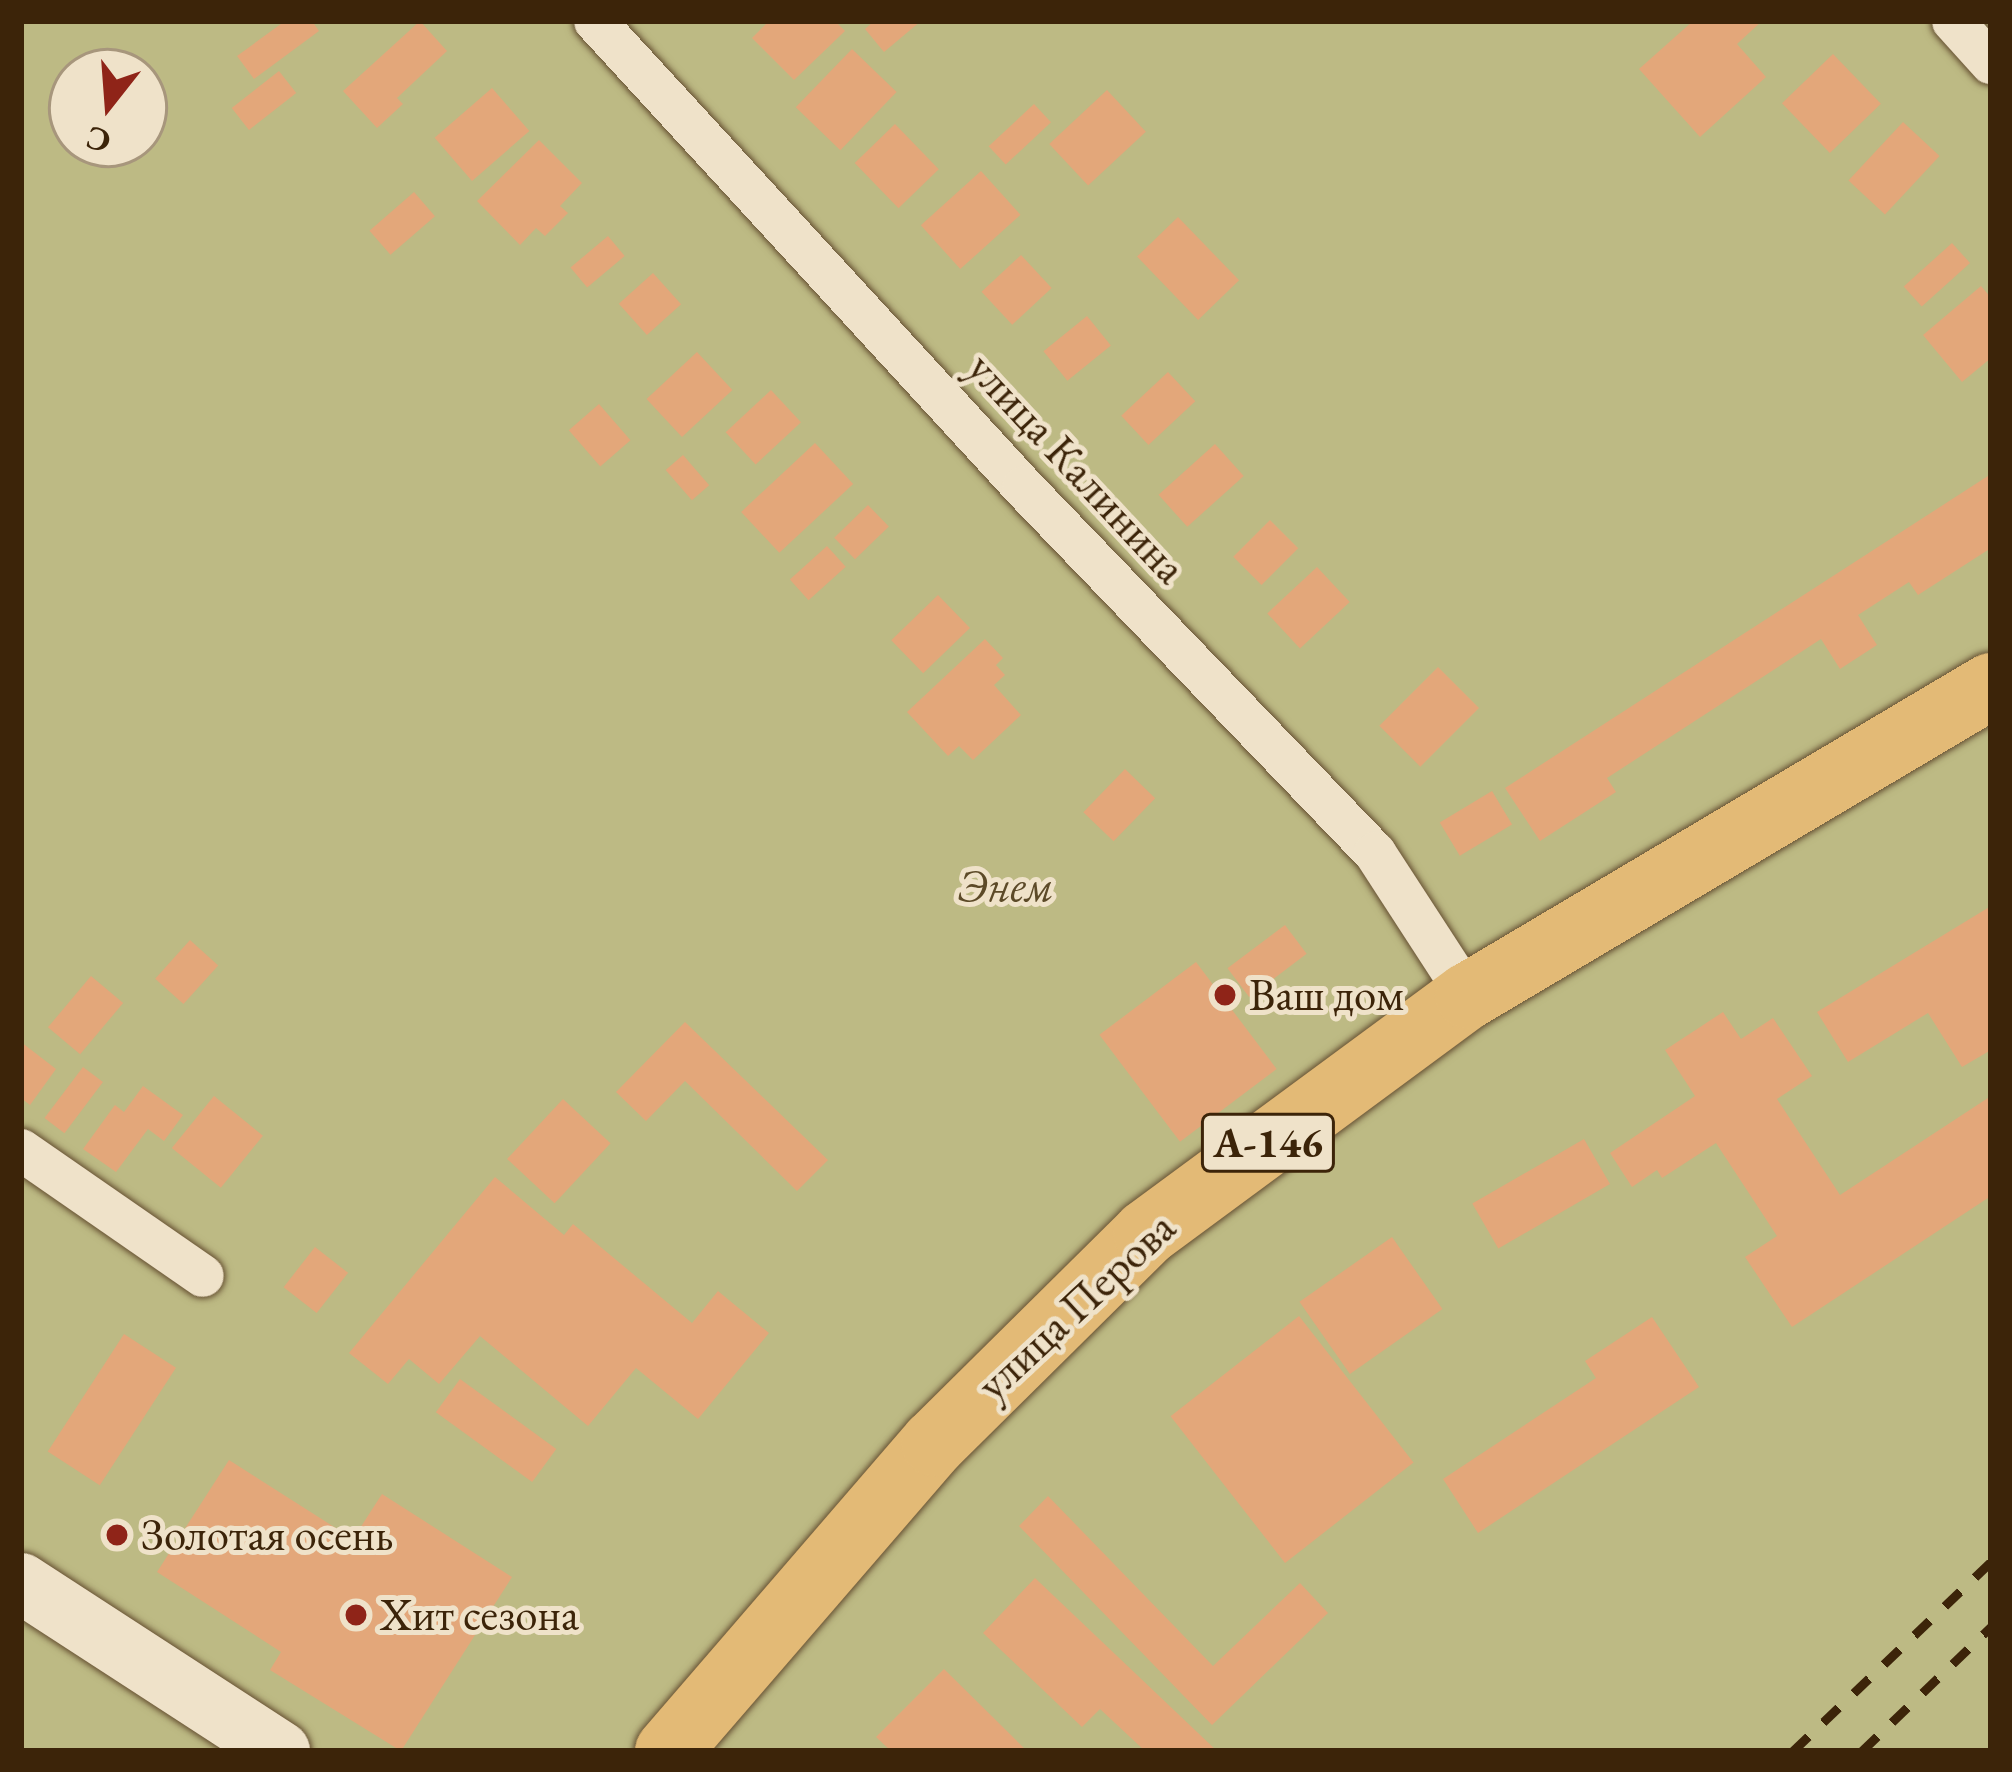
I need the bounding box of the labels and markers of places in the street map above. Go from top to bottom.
place label: Ваш дом [1249,968,1404,1022]
marker: Ваш дом [1212,982,1238,1008]
place label: Золотая осень [141,1508,393,1562]
marker: Золотая осень [104,1522,130,1548]
place label: Хит сезона [380,1588,579,1642]
marker: Хит сезона [343,1602,369,1628]

